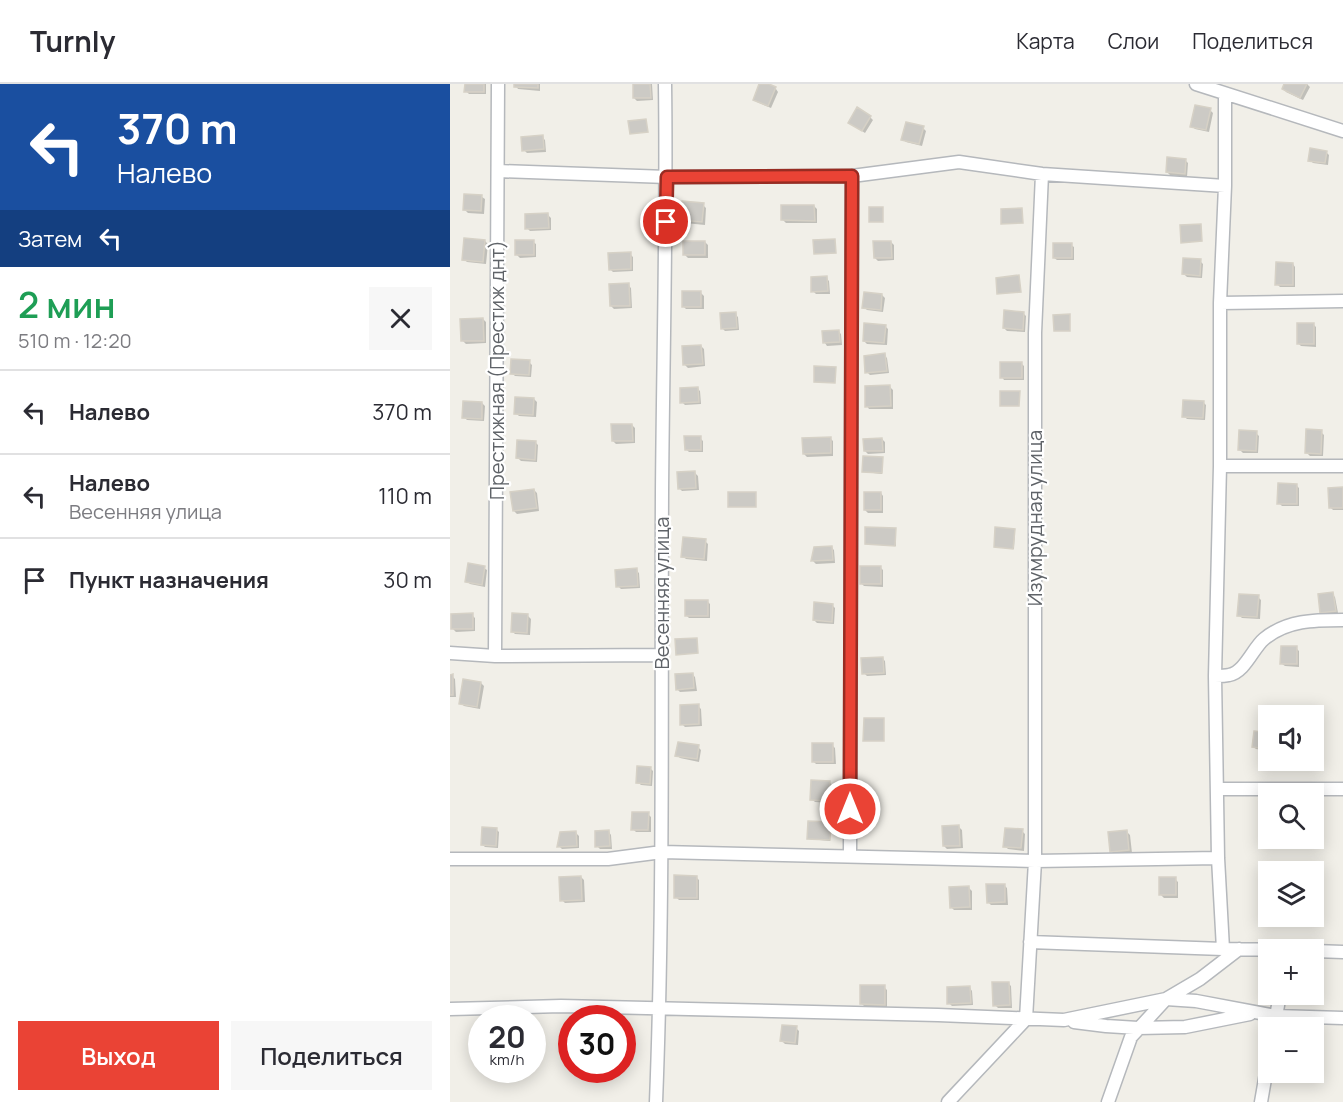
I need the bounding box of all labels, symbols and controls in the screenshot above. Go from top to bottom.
text: Turnly [30,22,115,60]
text: Карта [1016,27,1075,55]
text: Слои [1108,27,1159,55]
text: Поделиться [1192,27,1313,55]
text: 370 m [117,99,238,157]
icon: left [18,108,96,186]
text: Налево [117,154,212,191]
pin [640,196,691,247]
icon: arrive [649,205,682,238]
icon: left [94,222,127,255]
text: Затем [18,224,82,254]
street label: Престижная (Престиж днт) [483,240,510,500]
text: 2 мин [18,280,115,329]
button: close [369,287,432,350]
text: 510 m · 12:20 [18,327,132,354]
icon: left [18,396,51,429]
text: Налево [69,397,150,427]
text: 370 m [372,397,432,427]
street label: Изумрудная улица [1021,430,1048,606]
text: Налево [69,468,150,498]
icon: left [18,480,51,513]
text: 110 m [378,481,432,511]
text: Весенняя улица [69,498,222,525]
street label: Весенняя улица [648,517,675,669]
icon: arrive [18,564,51,597]
text: Пункт назначения [69,565,269,595]
text: 30 m [383,565,432,595]
map controls [1258,705,1324,1083]
button: sound [1258,705,1324,771]
position arrow [818,777,882,841]
button: search [1258,783,1324,849]
button: layers [1258,861,1324,927]
button: + [1258,939,1324,1005]
speed limit sign: 30 [558,1005,636,1083]
text: 20 [488,1016,526,1057]
button: − [1258,1017,1324,1083]
button: Выход [18,1021,219,1090]
button: Поделиться [231,1021,432,1090]
text: km/h [490,1049,524,1070]

